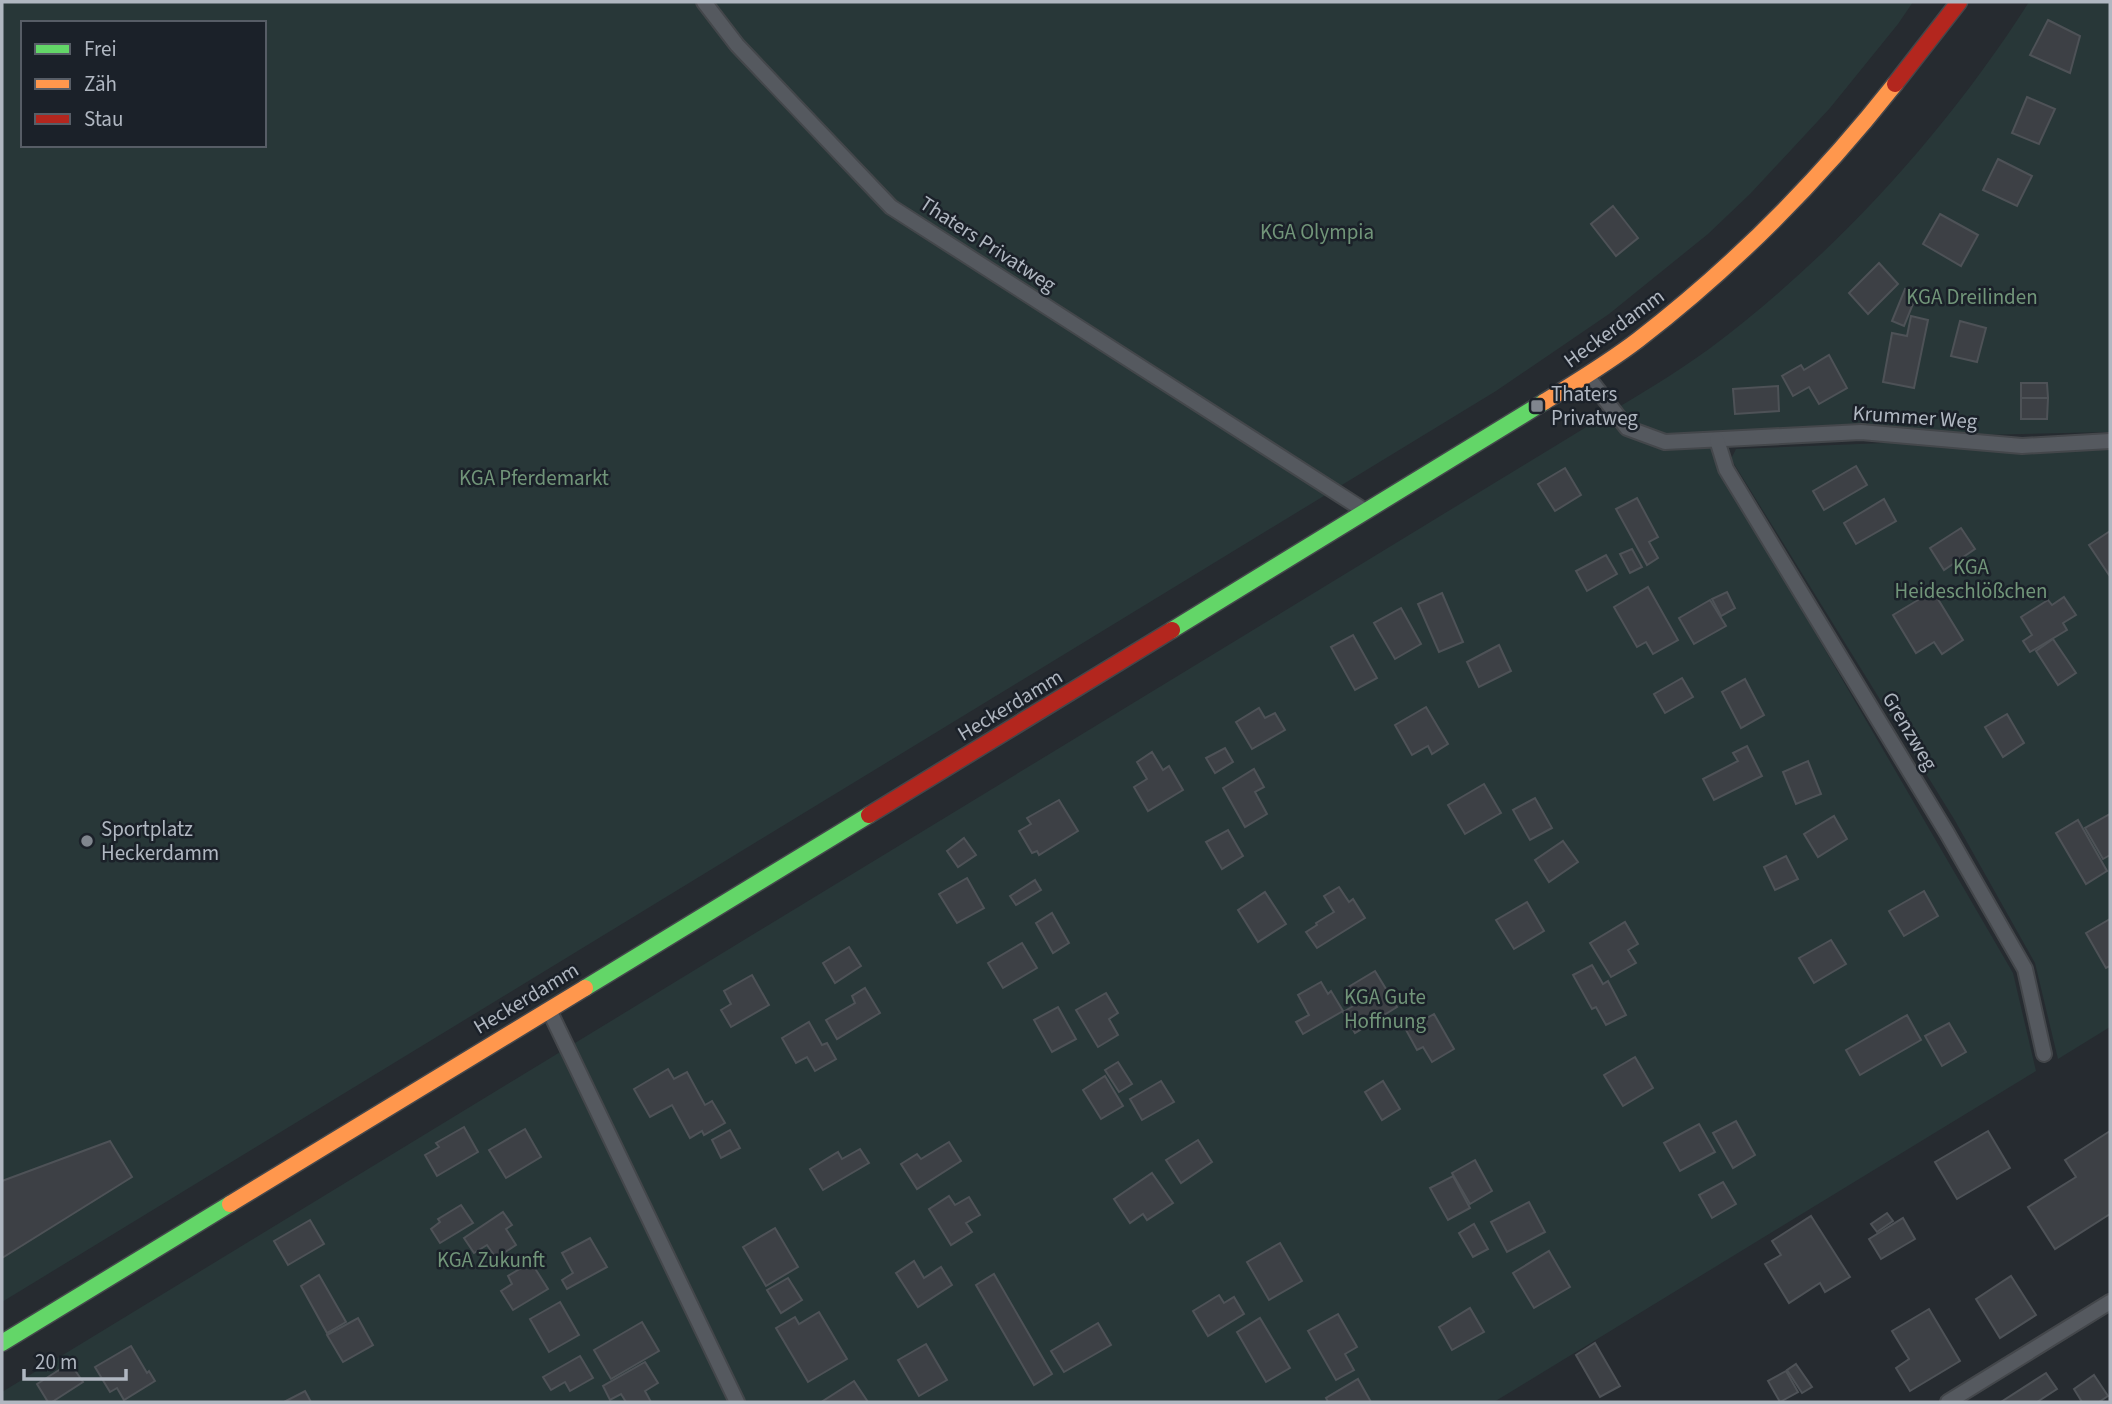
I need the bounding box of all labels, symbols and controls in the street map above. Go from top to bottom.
legend [21,21,266,147]
text: Frei [84,34,117,64]
text: Zäh [84,69,117,99]
text: Stau [84,104,123,134]
street label: Thaters Privatweg [914,189,1062,300]
park label: KGA Olympia [1260,217,1374,247]
street label: Heckerdamm [1557,281,1671,375]
park label: KGA Dreilinden [1906,282,2038,312]
place label: Thaters Privatweg [1551,379,1638,433]
marker: Thaters Privatweg [1529,398,1545,414]
street label: Krummer Weg [1852,398,1979,436]
park label: KGA Pferdemarkt [459,463,609,493]
park label: KGA Heideschlößchen [1895,552,2047,606]
street label: Heckerdamm [952,662,1068,748]
street label: Grenzweg [1875,686,1945,776]
place label: Sportplatz Heckerdamm [101,814,219,868]
marker: Sportplatz Heckerdamm [79,833,95,849]
street label: Heckerdamm [468,955,584,1041]
park label: KGA Gute Hoffnung [1344,982,1426,1036]
park label: KGA Zukunft [437,1245,546,1275]
scale bar [24,1338,126,1382]
text: 20 m [35,1347,77,1377]

